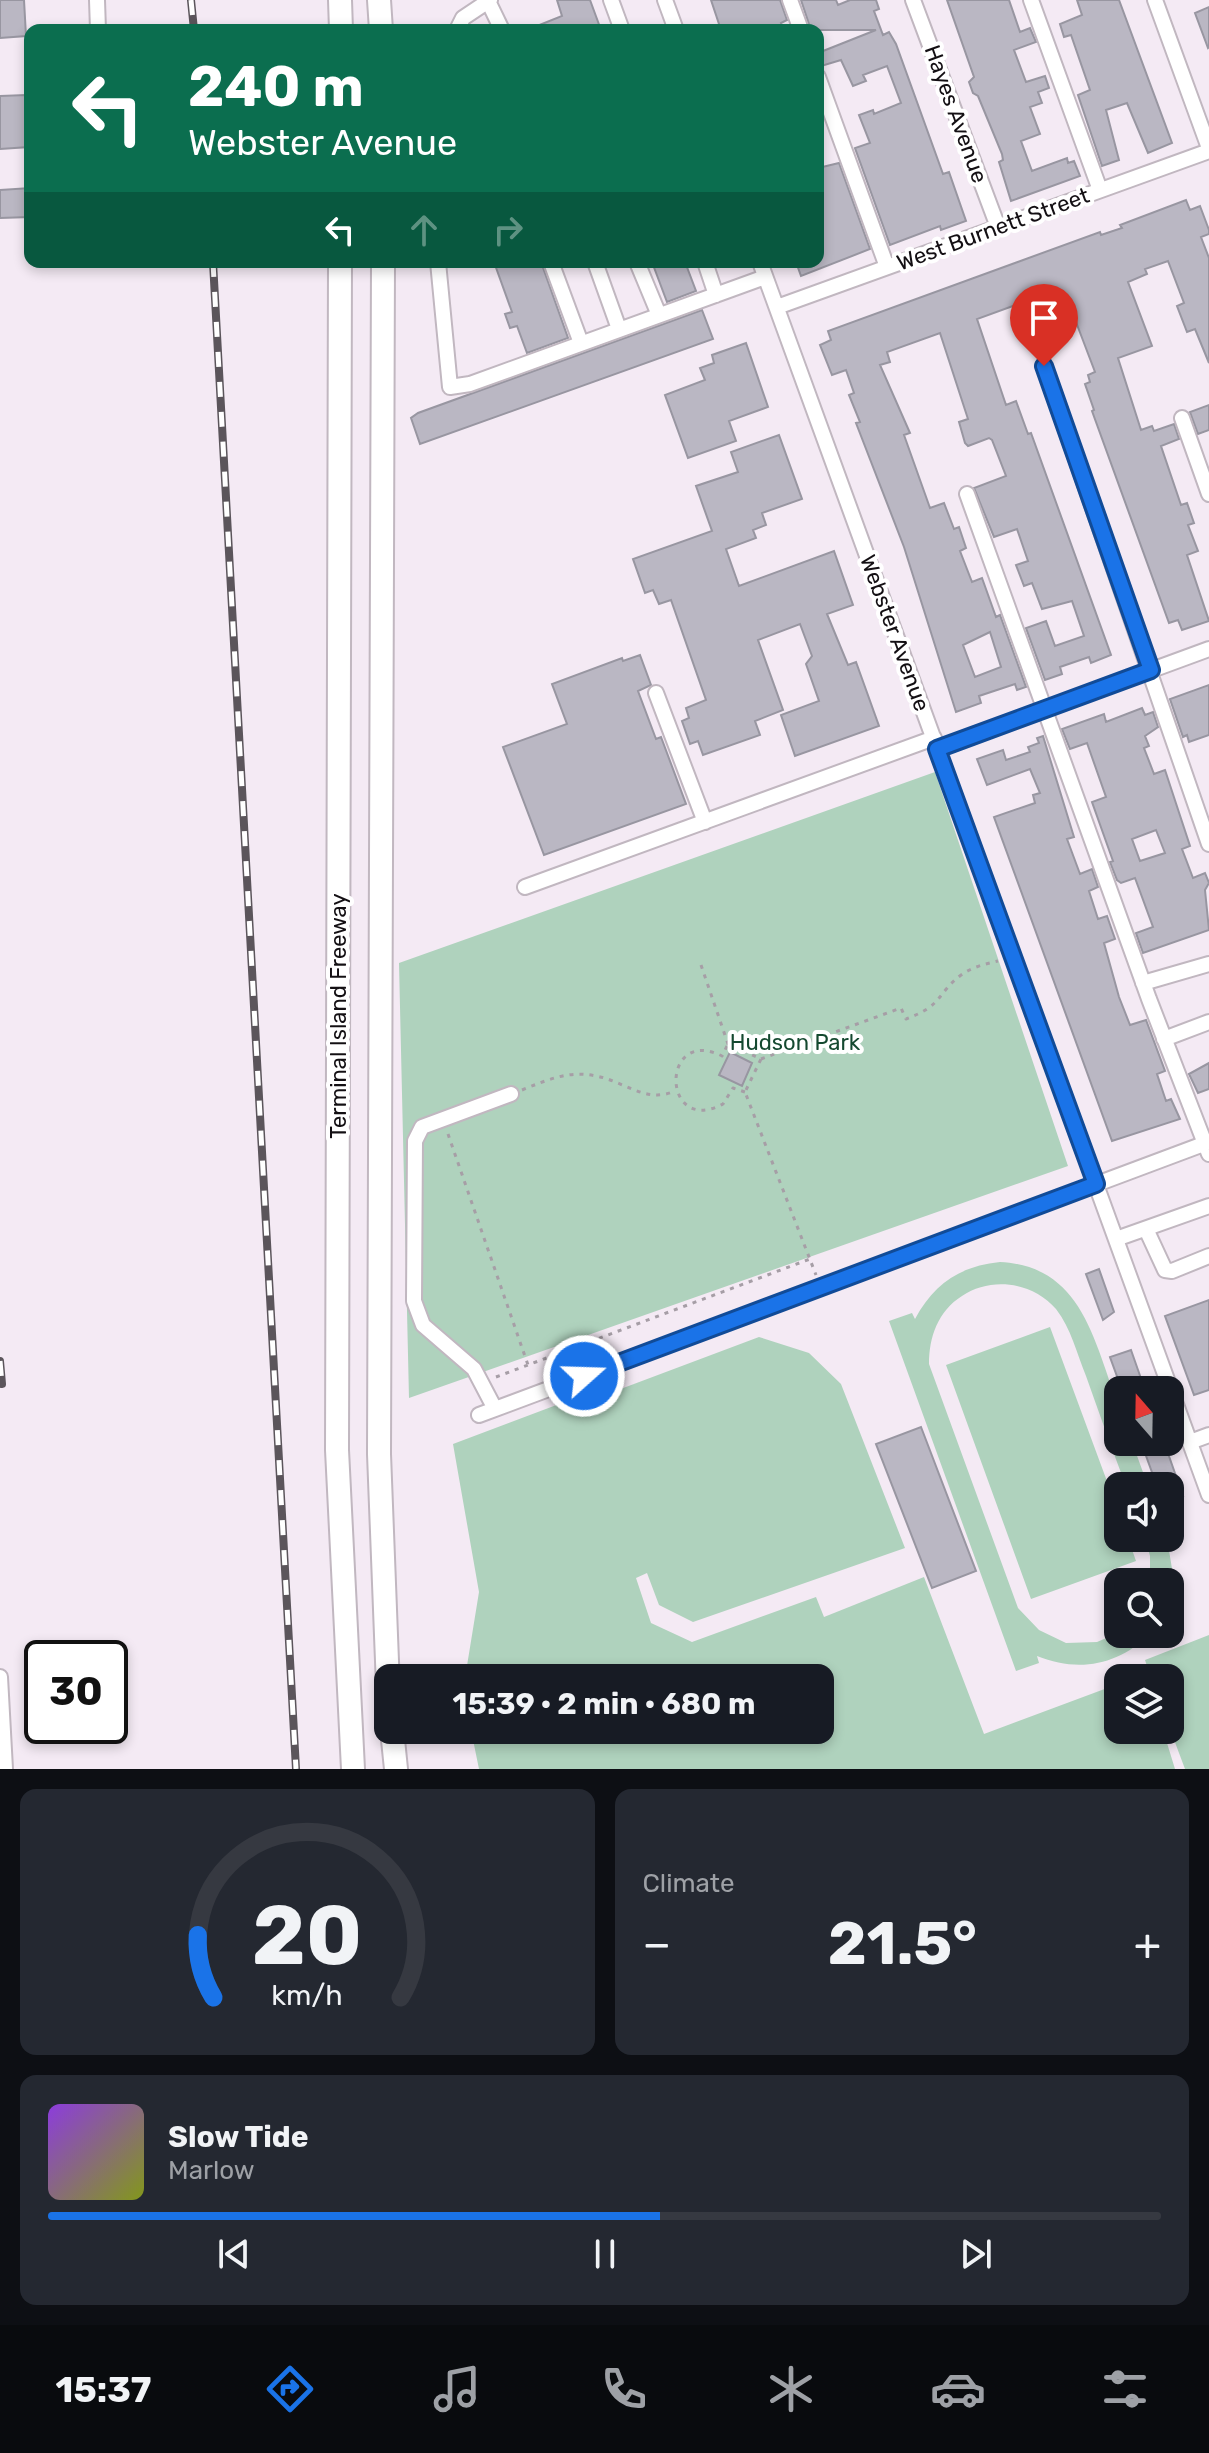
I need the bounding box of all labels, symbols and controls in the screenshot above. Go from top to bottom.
street label: Hayes Avenue [919,41,993,187]
text: 240 m [188,54,364,120]
icon: left [56,56,160,160]
text: Webster Avenue [188,121,457,164]
street label: West Burnett Street [893,182,1093,276]
icon: left [318,208,362,252]
icon: ahead [402,208,446,252]
icon: right [486,208,530,252]
pin [1010,284,1078,366]
icon: arrive [1022,296,1066,340]
street label: Webster Avenue [854,551,936,715]
street label: Terminal Island Freeway [325,893,352,1139]
park label: Hudson Park [730,1029,861,1056]
position arrow [542,1334,626,1418]
north arrow [1104,1376,1184,1456]
map controls [1104,1376,1184,1744]
button: sound [1104,1472,1184,1552]
button: search [1104,1568,1184,1648]
speed limit sign: 30 [24,1640,128,1744]
button: layers [1104,1664,1184,1744]
text: 15:39 · 2 min · 680 m [453,1686,755,1722]
text: Climate [643,1868,735,1899]
text: 20 [252,1886,363,1985]
text: 21.5° [828,1908,977,1979]
text: − [643,1918,671,1970]
text: + [1134,1918,1161,1970]
text: km/h [272,1978,343,2012]
text: Slow Tide [168,2119,308,2155]
text: Marlow [168,2155,255,2186]
icon: previous [212,2232,256,2276]
icon: pause [583,2232,627,2276]
icon: next [954,2232,998,2276]
icon: directions [262,2361,318,2417]
icon: music [429,2361,485,2417]
icon: phone [596,2361,652,2417]
icon: climate [763,2361,819,2417]
icon: car [930,2361,986,2417]
icon: filters [1097,2361,1153,2417]
text: 15:37 [55,2368,152,2411]

